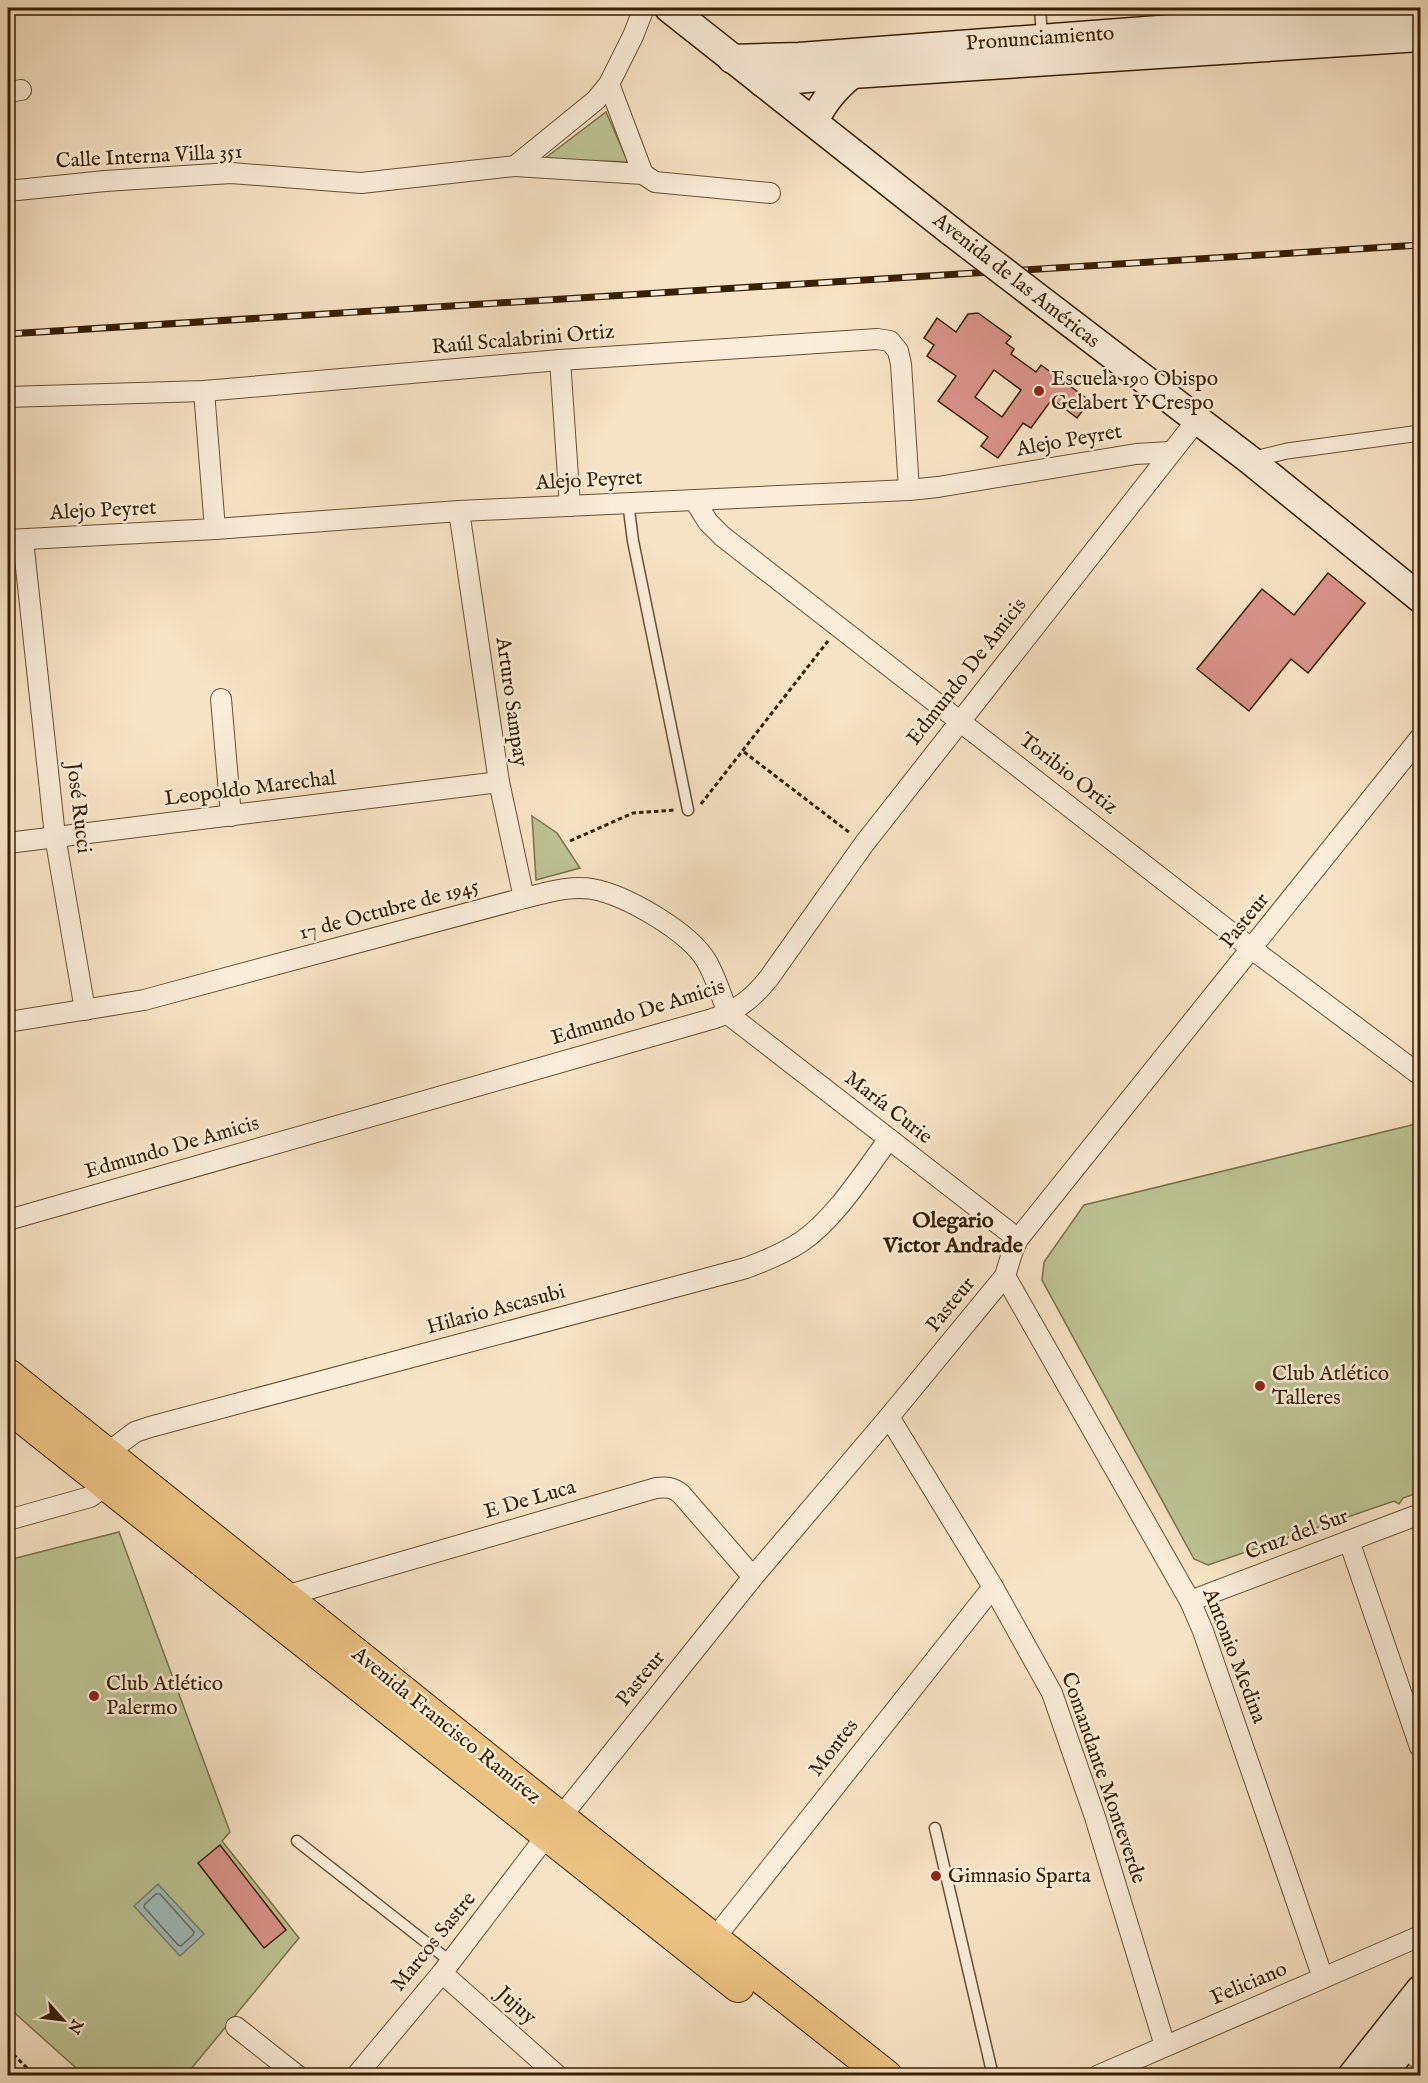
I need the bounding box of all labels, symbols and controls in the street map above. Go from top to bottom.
street label: Pronunciamiento [965,20,1115,58]
street label: Calle Interna Villa 351 [55,139,243,175]
street label: Avenida de las Américas [926,207,1105,355]
street label: Raúl Scalabrini Ortiz [430,319,616,361]
place label: Escuela 190 Obispo Gelabert Y Crespo [1051,366,1218,417]
marker: Escuela 190 Obispo Gelabert Y Crespo [1032,384,1046,398]
street label: Alejo Peyret [1013,418,1124,464]
street label: Alejo Peyret [534,465,643,497]
street label: Alejo Peyret [48,495,157,527]
street label: Edmundo De Amicis [901,593,1033,751]
street label: Arturo Sampay [488,635,534,769]
street label: Toribio Ortiz [1013,727,1123,821]
street label: José Rucci [59,759,97,855]
street label: Leopoldo Marechal [163,765,338,813]
street label: 17 de Octubre de 1945 [296,873,482,947]
street label: Pasteur [1214,887,1276,954]
street label: Edmundo De Amicis [548,974,728,1052]
street label: María Curie [838,1065,938,1151]
street label: Edmundo De Amicis [82,1110,262,1186]
district label: Olegario Victor Andrade [882,1207,1023,1260]
street label: Pasteur [920,1271,982,1338]
street label: Hilario Ascasubi [424,1279,568,1341]
place label: Club Atlético Talleres [1272,1361,1389,1412]
marker: Club Atlético Talleres [1253,1379,1267,1393]
street label: E De Luca [481,1474,580,1526]
street label: Cruz del Sur [1242,1503,1353,1567]
street label: Antonio Medina [1195,1584,1272,1728]
street label: Avenida Francisco Ramírez [345,1641,546,1811]
street label: Pasteur [610,1645,672,1712]
street label: Comandante Monteverde [1054,1669,1152,1888]
place label: Club Atlético Palermo [106,1671,223,1722]
marker: Club Atlético Palermo [87,1689,101,1703]
street label: Montes [803,1714,865,1782]
place label: Gimnasio Sparta [948,1863,1092,1890]
marker: Gimnasio Sparta [929,1869,943,1883]
street label: Marcos Sastre [386,1886,483,1997]
street label: Feliciano [1207,1956,1291,2012]
street label: Jujuy [489,1980,542,2032]
north arrow [33,1990,93,2050]
text: N [62,2014,87,2037]

